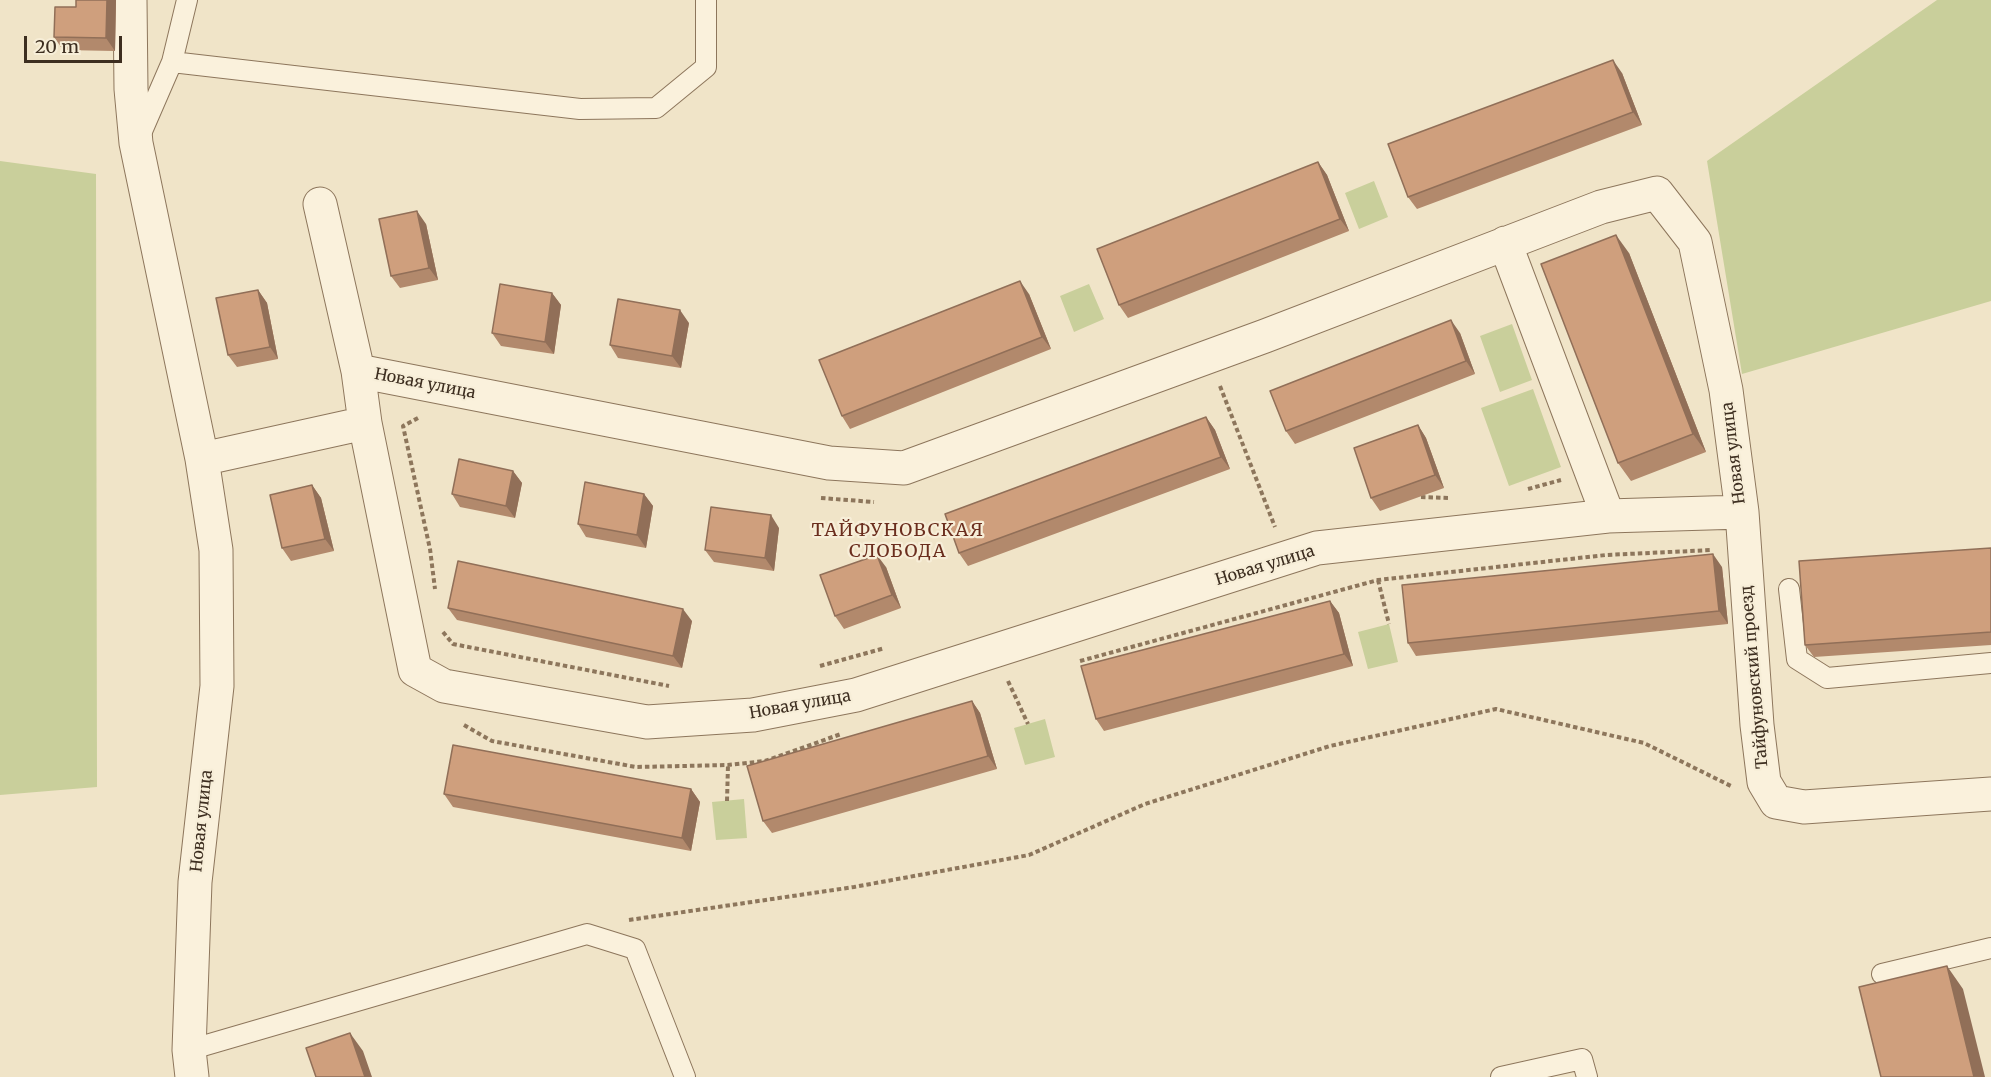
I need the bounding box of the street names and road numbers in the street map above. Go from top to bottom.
street label: Новая улица [373,365,477,403]
street label: Новая улица [1718,401,1750,505]
street label: Новая улица [1213,542,1317,590]
street label: Тайфуновский проезд [1737,585,1773,769]
street label: Новая улица [748,687,852,723]
street label: Новая улица [187,769,217,873]

